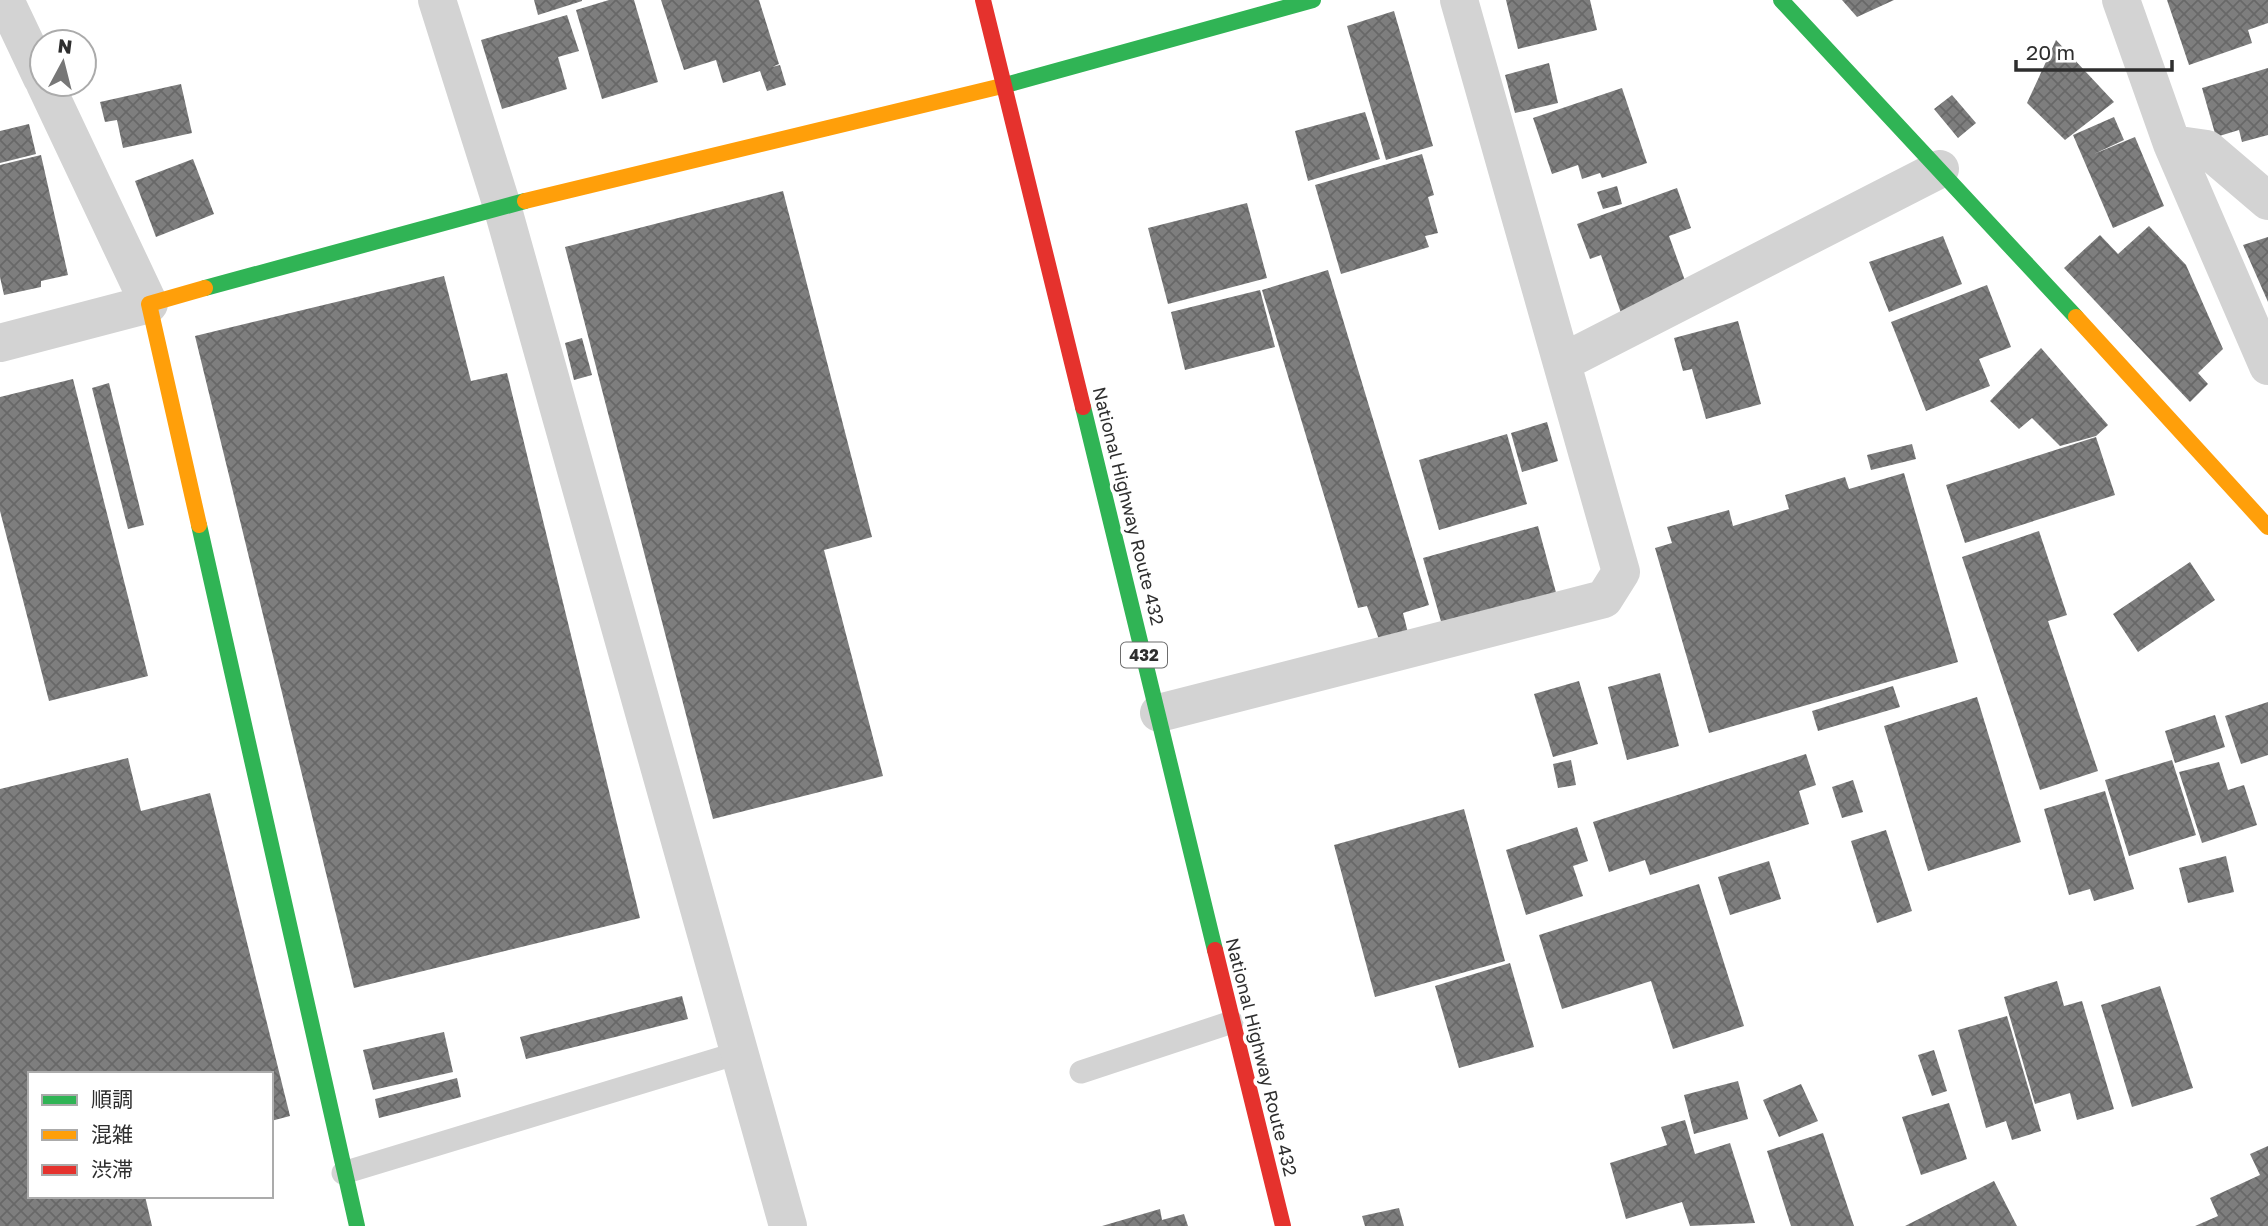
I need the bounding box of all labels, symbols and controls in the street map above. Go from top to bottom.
north arrow [28,28,98,98]
scale bar [2016,28,2172,72]
text: N [57,33,74,58]
text: 20 m [2026,39,2075,65]
street label: National Highway Route 432 [1089,384,1169,627]
road number: 432 [1121,642,1167,668]
street label: National Highway Route 432 [1222,935,1302,1178]
legend [28,1072,273,1198]
text: 順調 [91,1086,133,1112]
text: 混雑 [91,1121,133,1147]
text: 渋滞 [91,1156,133,1182]

